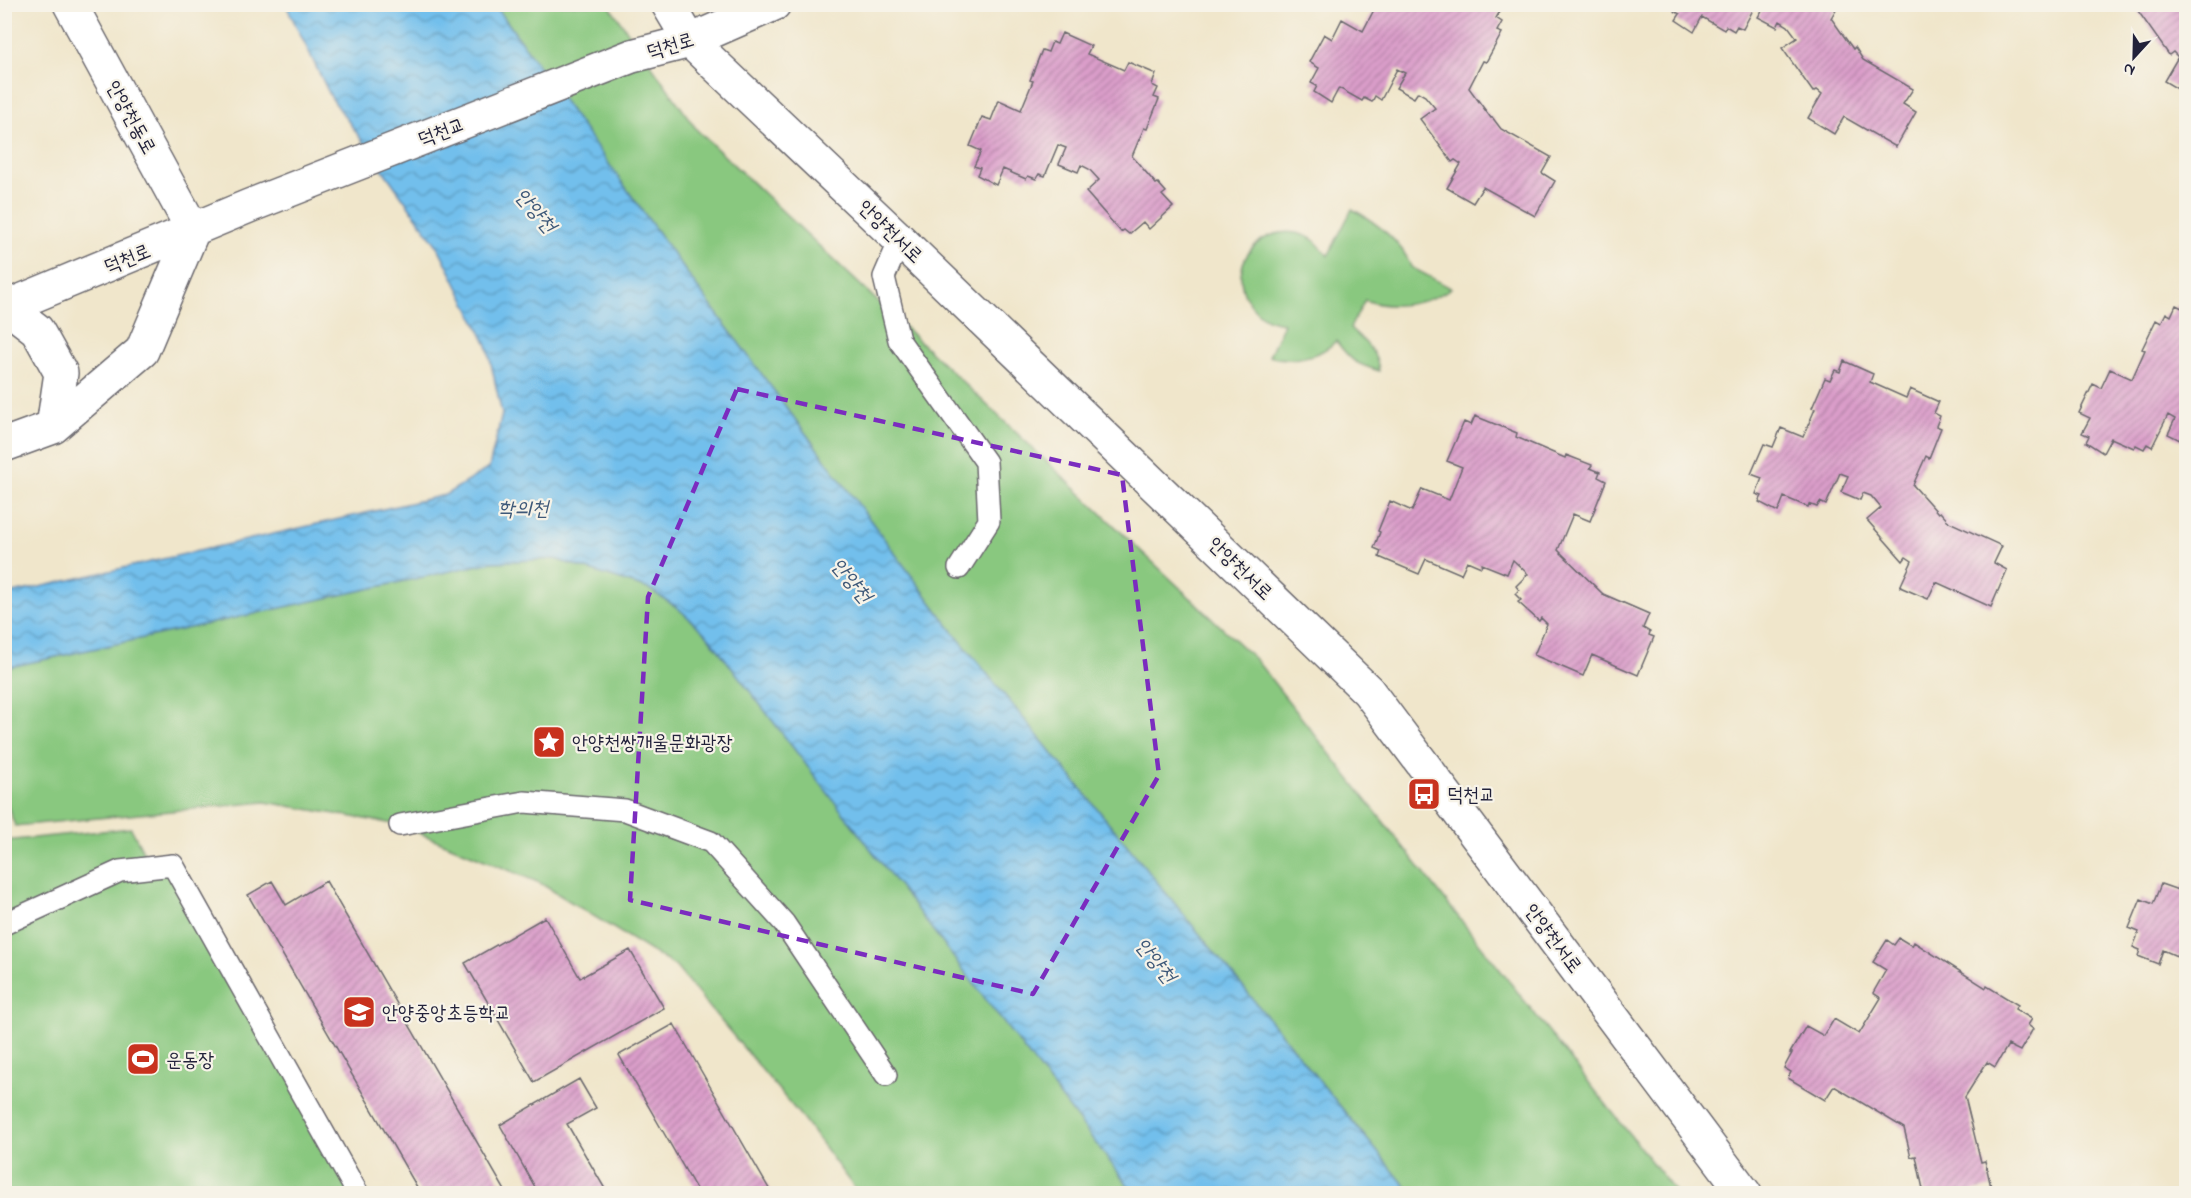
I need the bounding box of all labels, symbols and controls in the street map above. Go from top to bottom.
street label: 덕천로 [643,26,698,68]
north arrow [2104,27,2164,87]
text: N [2119,56,2139,82]
street label: 안양천동로 [98,76,162,160]
street label: 덕천교 [414,111,470,156]
water label: 안양천 [507,182,564,242]
street label: 안양천서로 [850,194,928,271]
street label: 덕천로 [100,238,156,283]
water label: 학의천 [498,495,550,525]
street label: 안양천서로 [1200,531,1278,608]
water label: 안양천 [823,552,880,612]
place icon: 안양천쌍개울문화광장 [531,724,567,760]
place label: 안양천쌍개울문화광장 [572,730,733,759]
bus stop icon: 덕천교 [1406,776,1442,812]
place label: 덕천교 [1447,782,1495,811]
street label: 안양천서로 [1516,899,1588,980]
water label: 안양천 [1127,932,1183,992]
school or university icon: 안양중앙초등학교 [341,994,377,1030]
place label: 안양중앙초등학교 [382,1000,511,1029]
sports icon: 운동장 [125,1041,161,1077]
place label: 운동장 [166,1047,214,1076]

